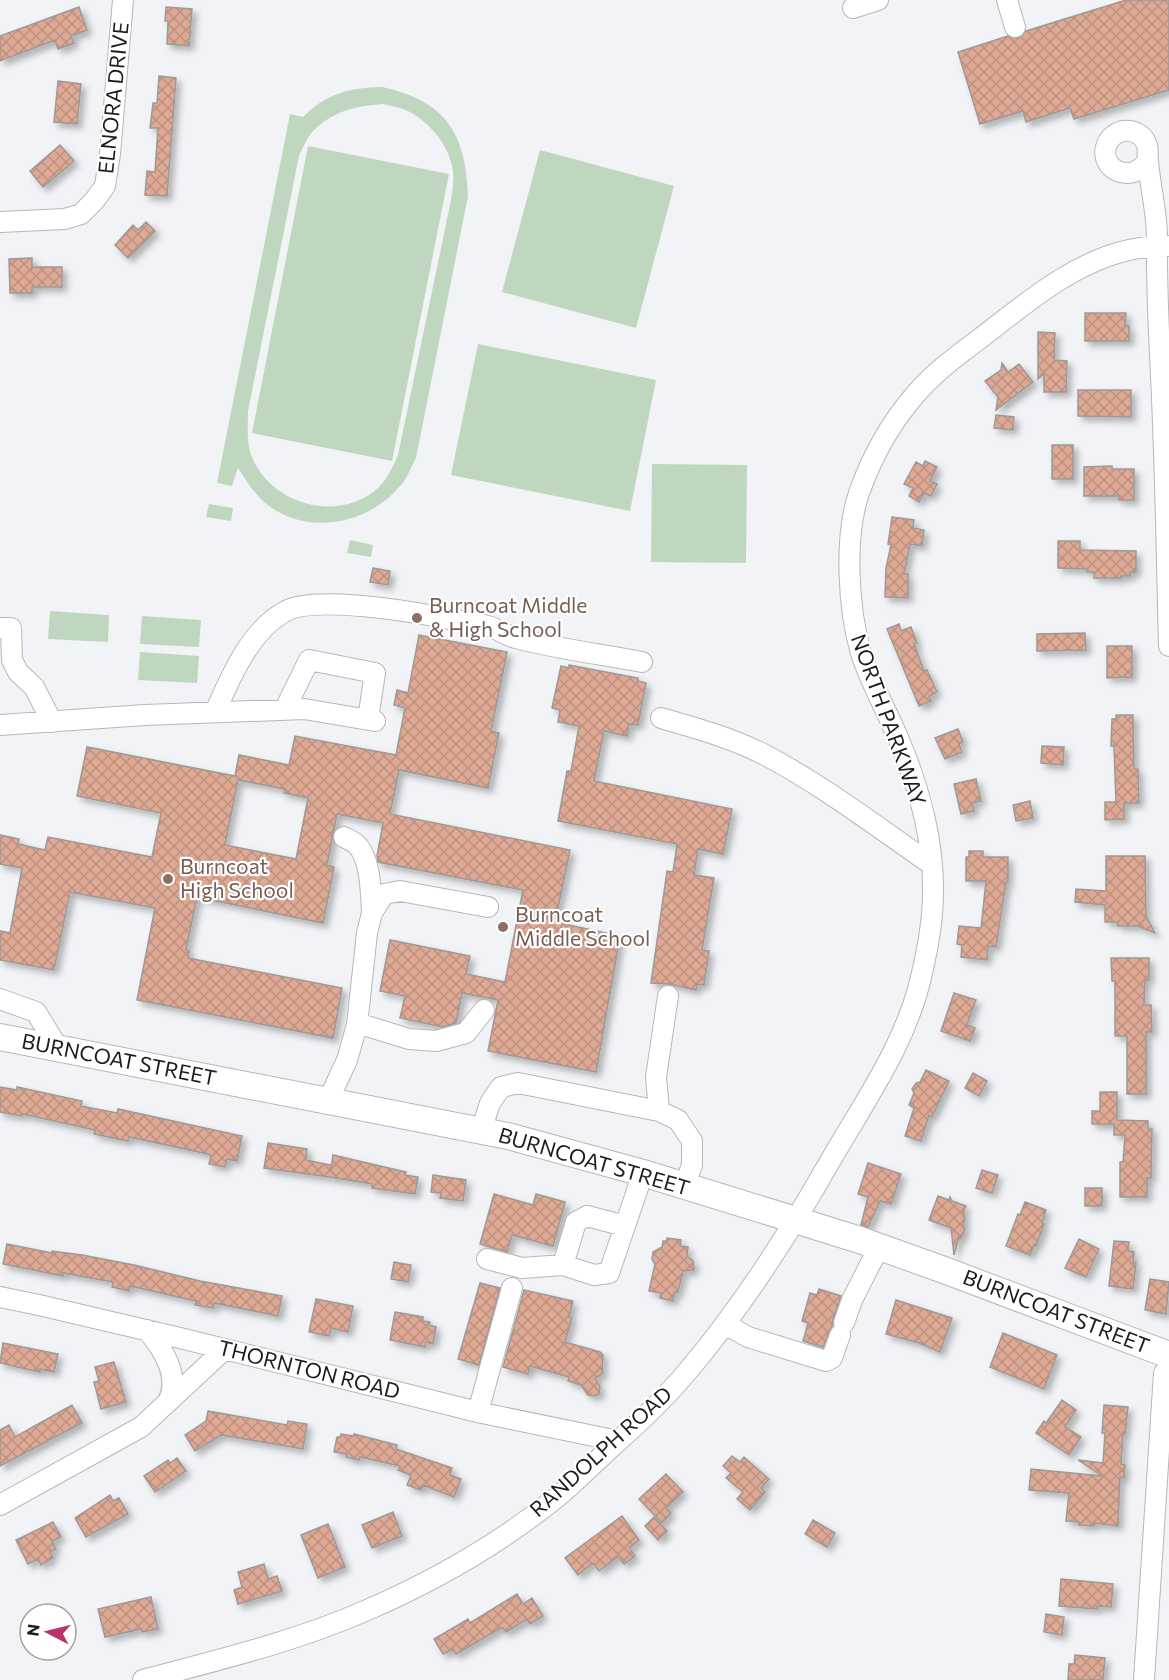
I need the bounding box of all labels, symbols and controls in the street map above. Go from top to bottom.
street label: ELNORA DRIVE [92,21,133,175]
place label: Burncoat Middle & High School [429,592,587,641]
marker: Burncoat Middle & High School [410,611,424,625]
street label: NORTH PARKWAY [847,630,932,809]
place label: Burncoat High School [180,853,294,902]
marker: Burncoat High School [161,872,175,886]
place label: Burncoat Middle School [515,901,650,950]
marker: Burncoat Middle School [496,920,510,934]
street label: BURNCOAT STREET [20,1027,219,1090]
street label: BURNCOAT STREET [496,1121,693,1200]
street label: BURNCOAT STREET [960,1263,1153,1358]
street label: THORNTON ROAD [216,1334,403,1403]
street label: RANDOLPH ROAD [524,1381,676,1521]
north arrow [18,1602,78,1662]
text: N [22,1623,43,1637]

